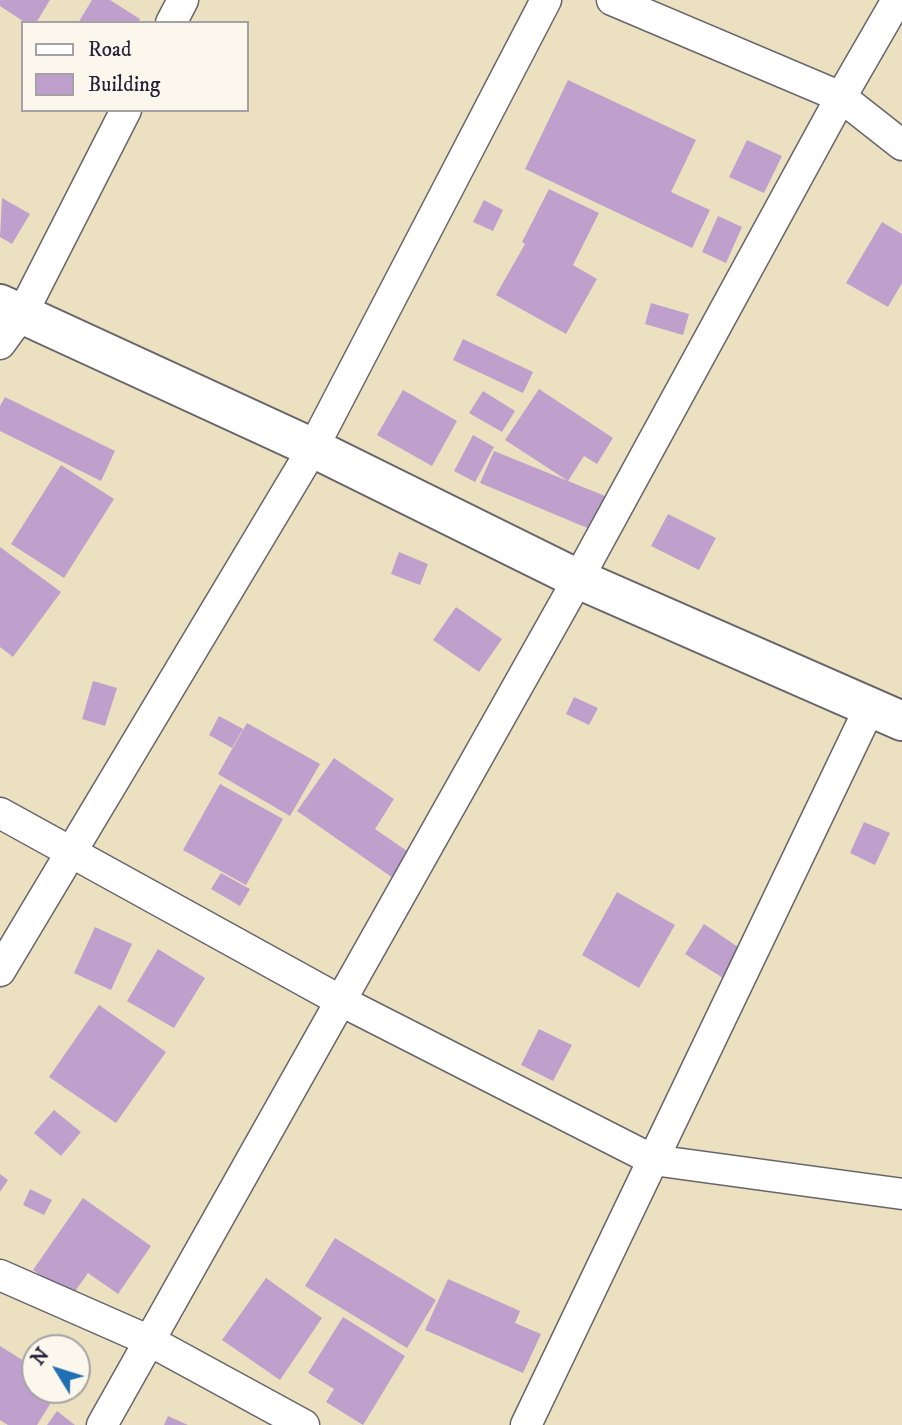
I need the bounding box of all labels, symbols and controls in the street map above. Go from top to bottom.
legend [21,21,248,112]
text: Road [88,37,132,63]
text: Building [88,72,160,98]
north arrow [21,1334,91,1404]
text: N [27,1344,54,1370]

